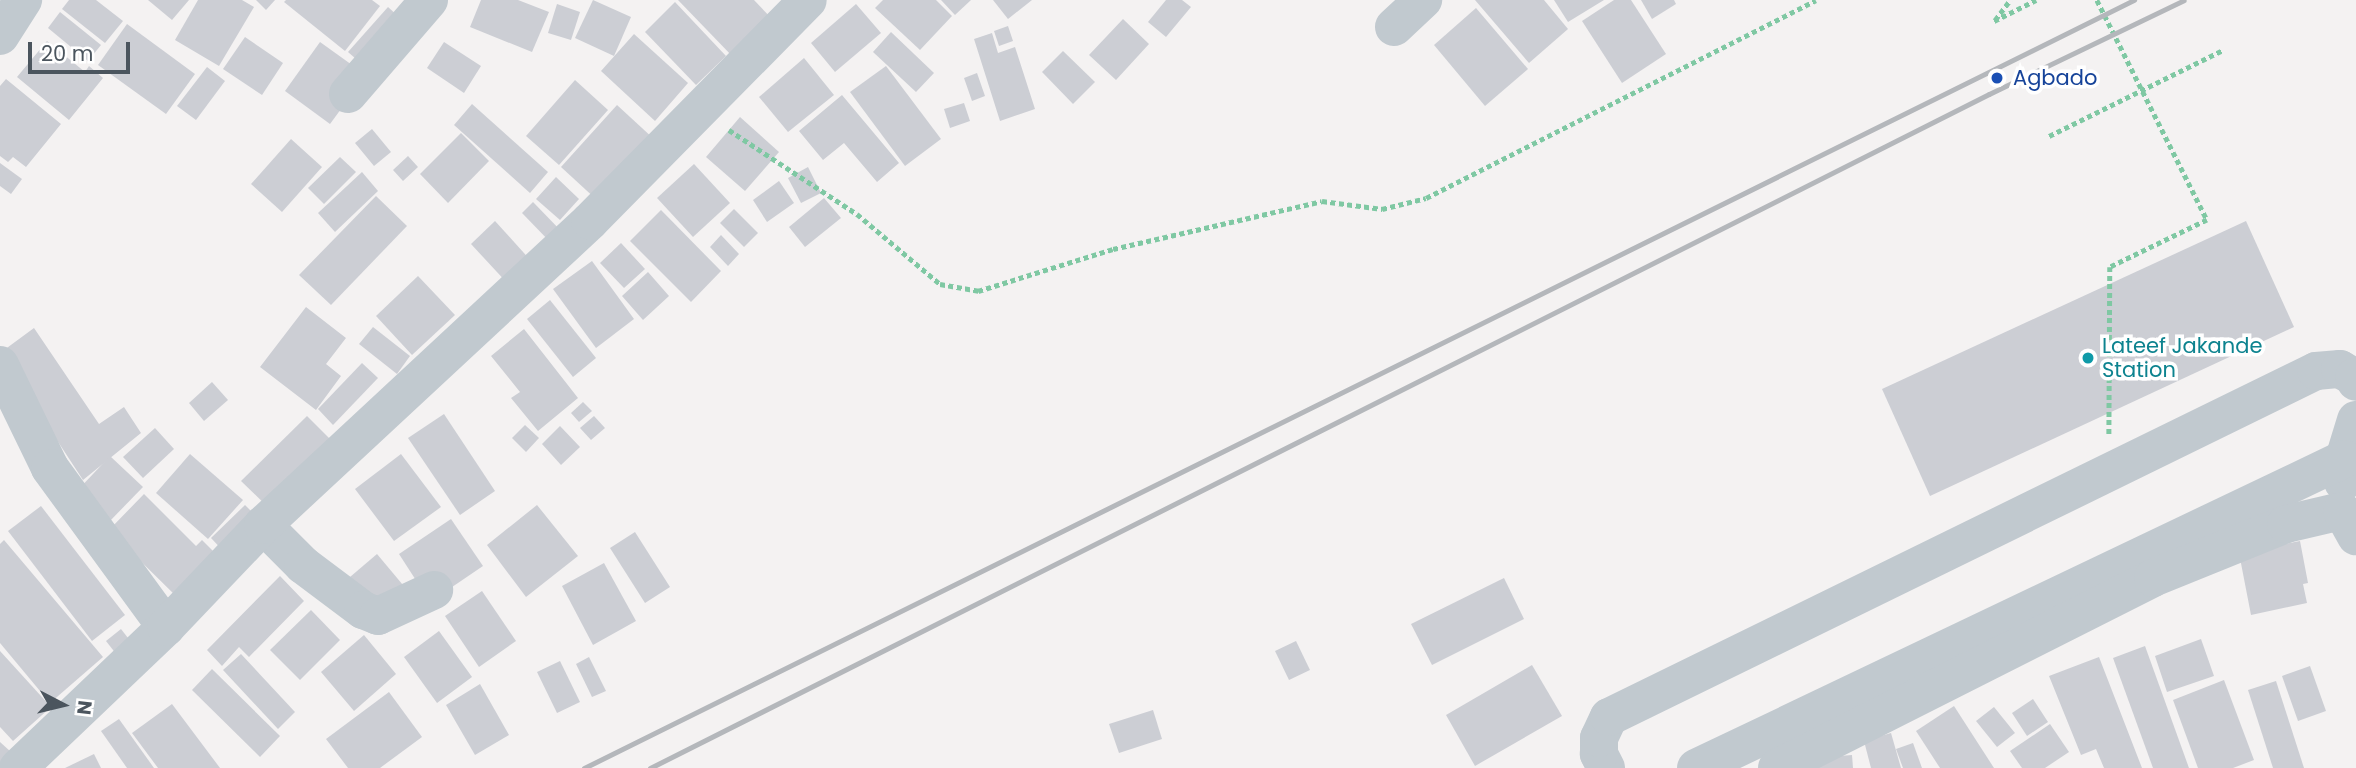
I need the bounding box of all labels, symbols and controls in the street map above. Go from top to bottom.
scale bar [32,28,133,72]
text: 20 m [41,39,94,68]
place label: Agbado [2013,65,2097,91]
marker: Agbado [1987,68,2007,88]
place label: Lateef Jakande Station [2102,333,2262,383]
marker: Lateef Jakande Station [2080,350,2096,366]
north arrow [28,670,98,740]
text: N [70,699,99,716]

